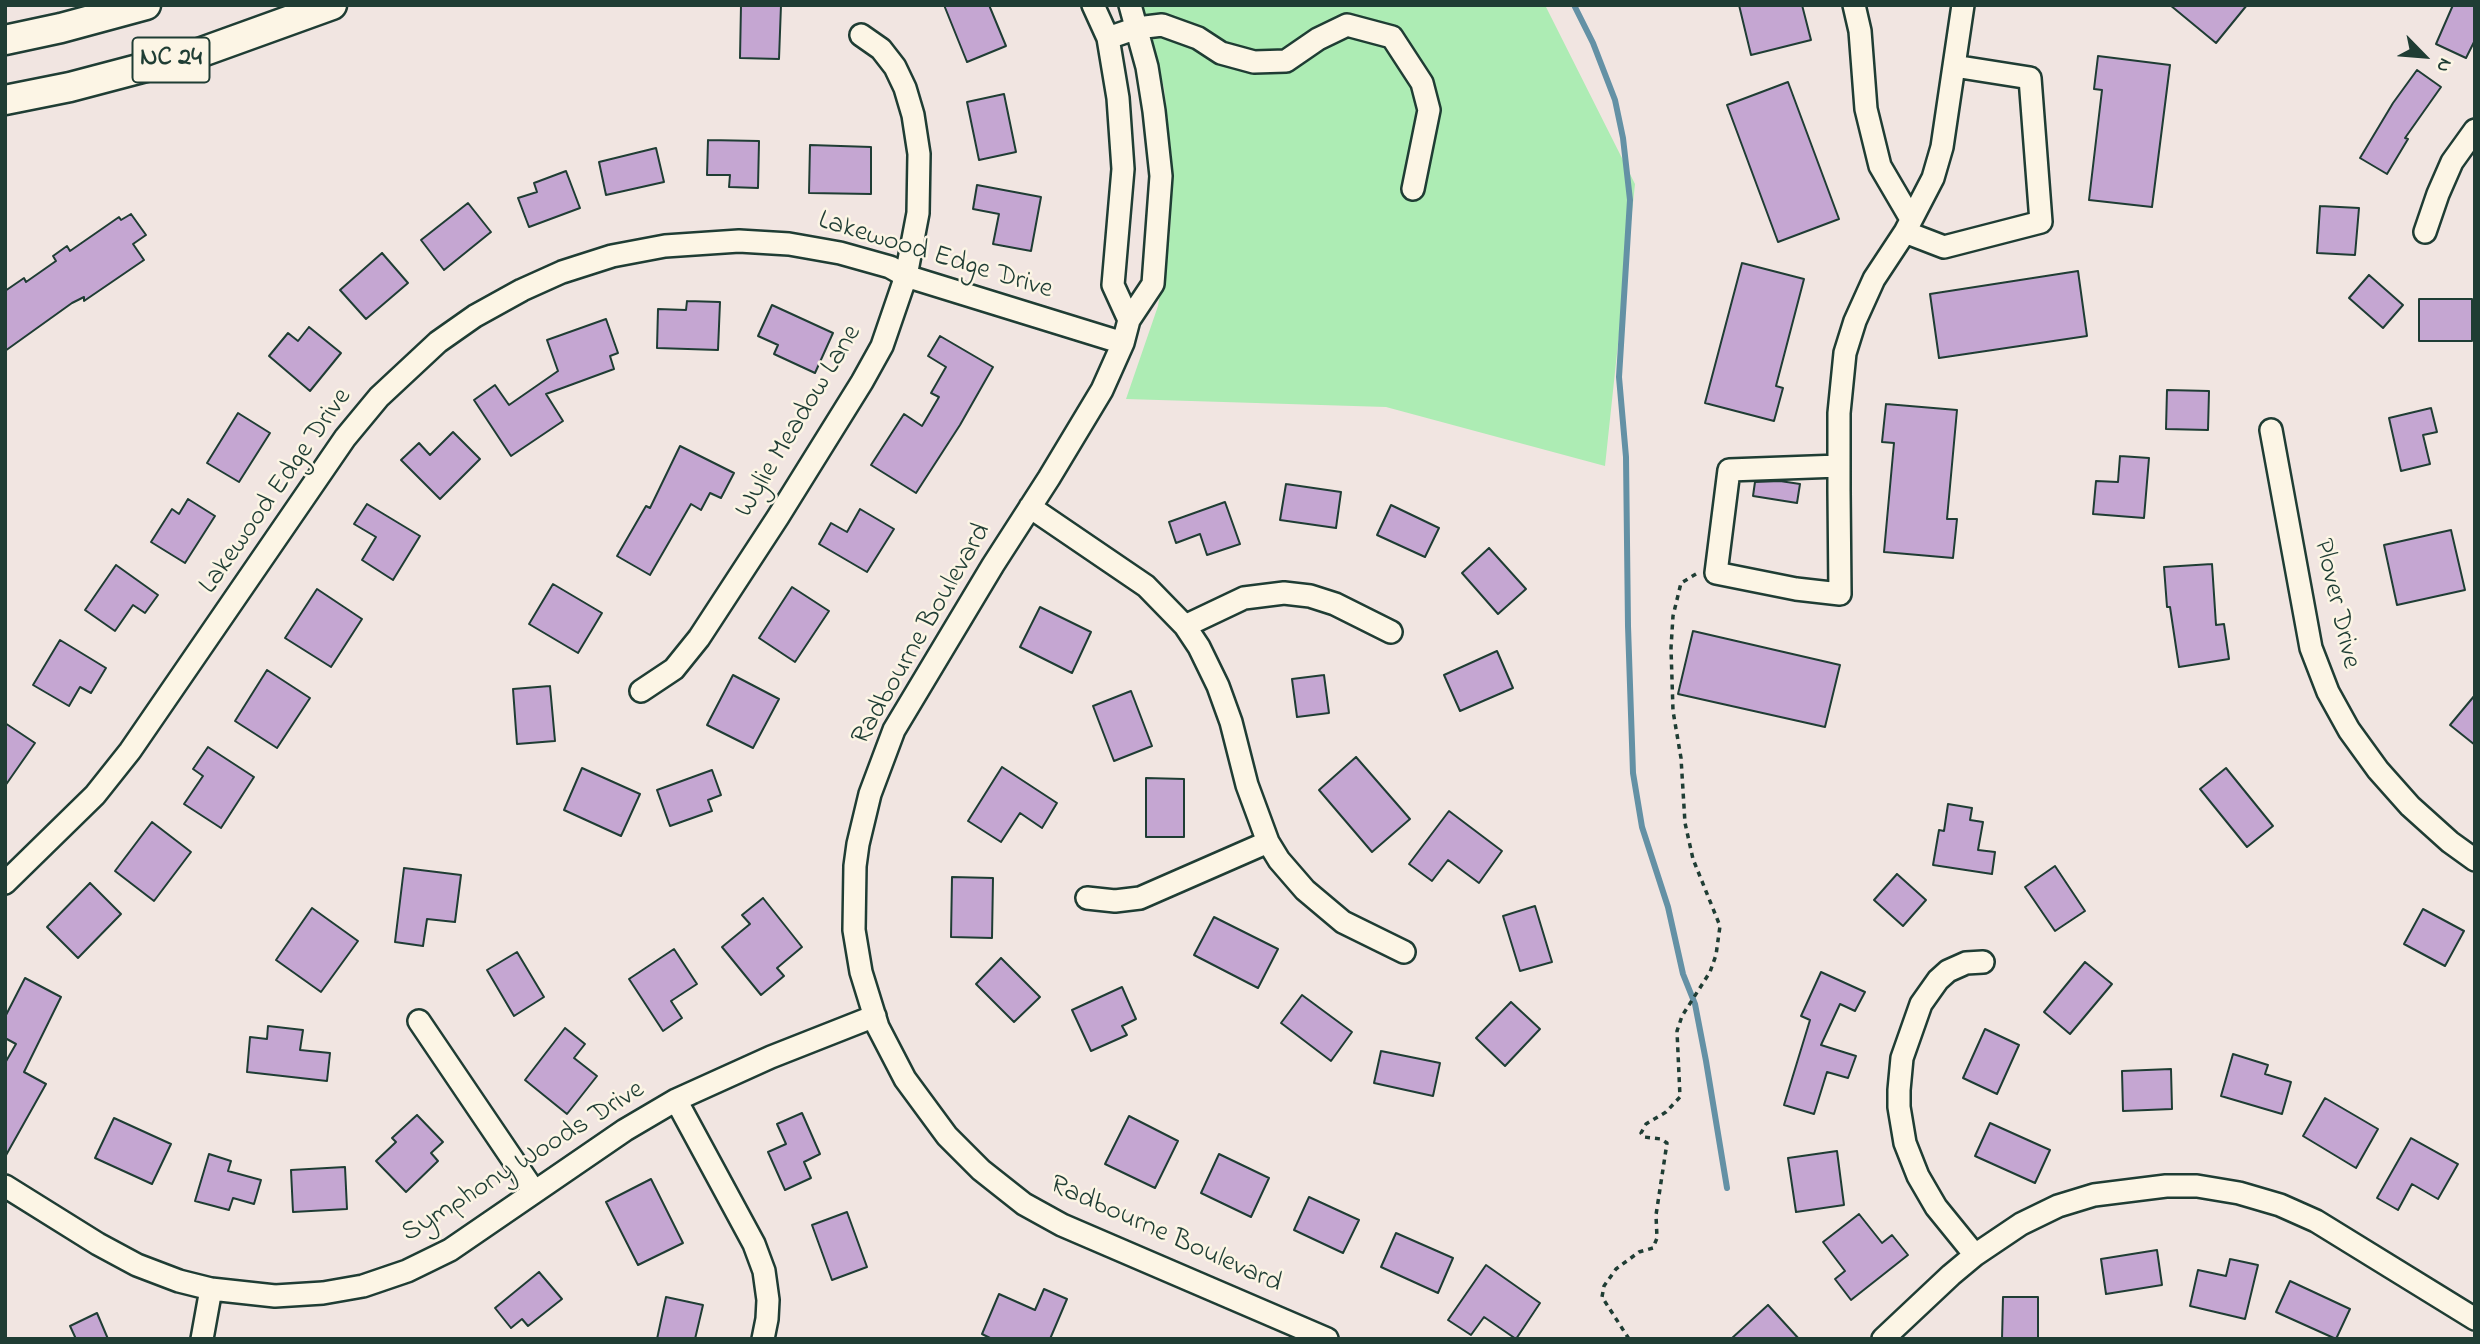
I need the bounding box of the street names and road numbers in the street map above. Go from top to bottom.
road number: NC 24 [132,38,210,82]
street label: Lakewood Edge Drive [814,205,1056,309]
street label: Wylie Meadow Lane [729,320,871,524]
street label: Lakewood Edge Drive [193,383,361,601]
street label: Radbourne Boulevard [846,518,1000,752]
street label: Plover Drive [2304,536,2366,672]
street label: Symphony Woods Drive [396,1075,652,1251]
street label: Radbourne Boulevard [1044,1170,1286,1302]

